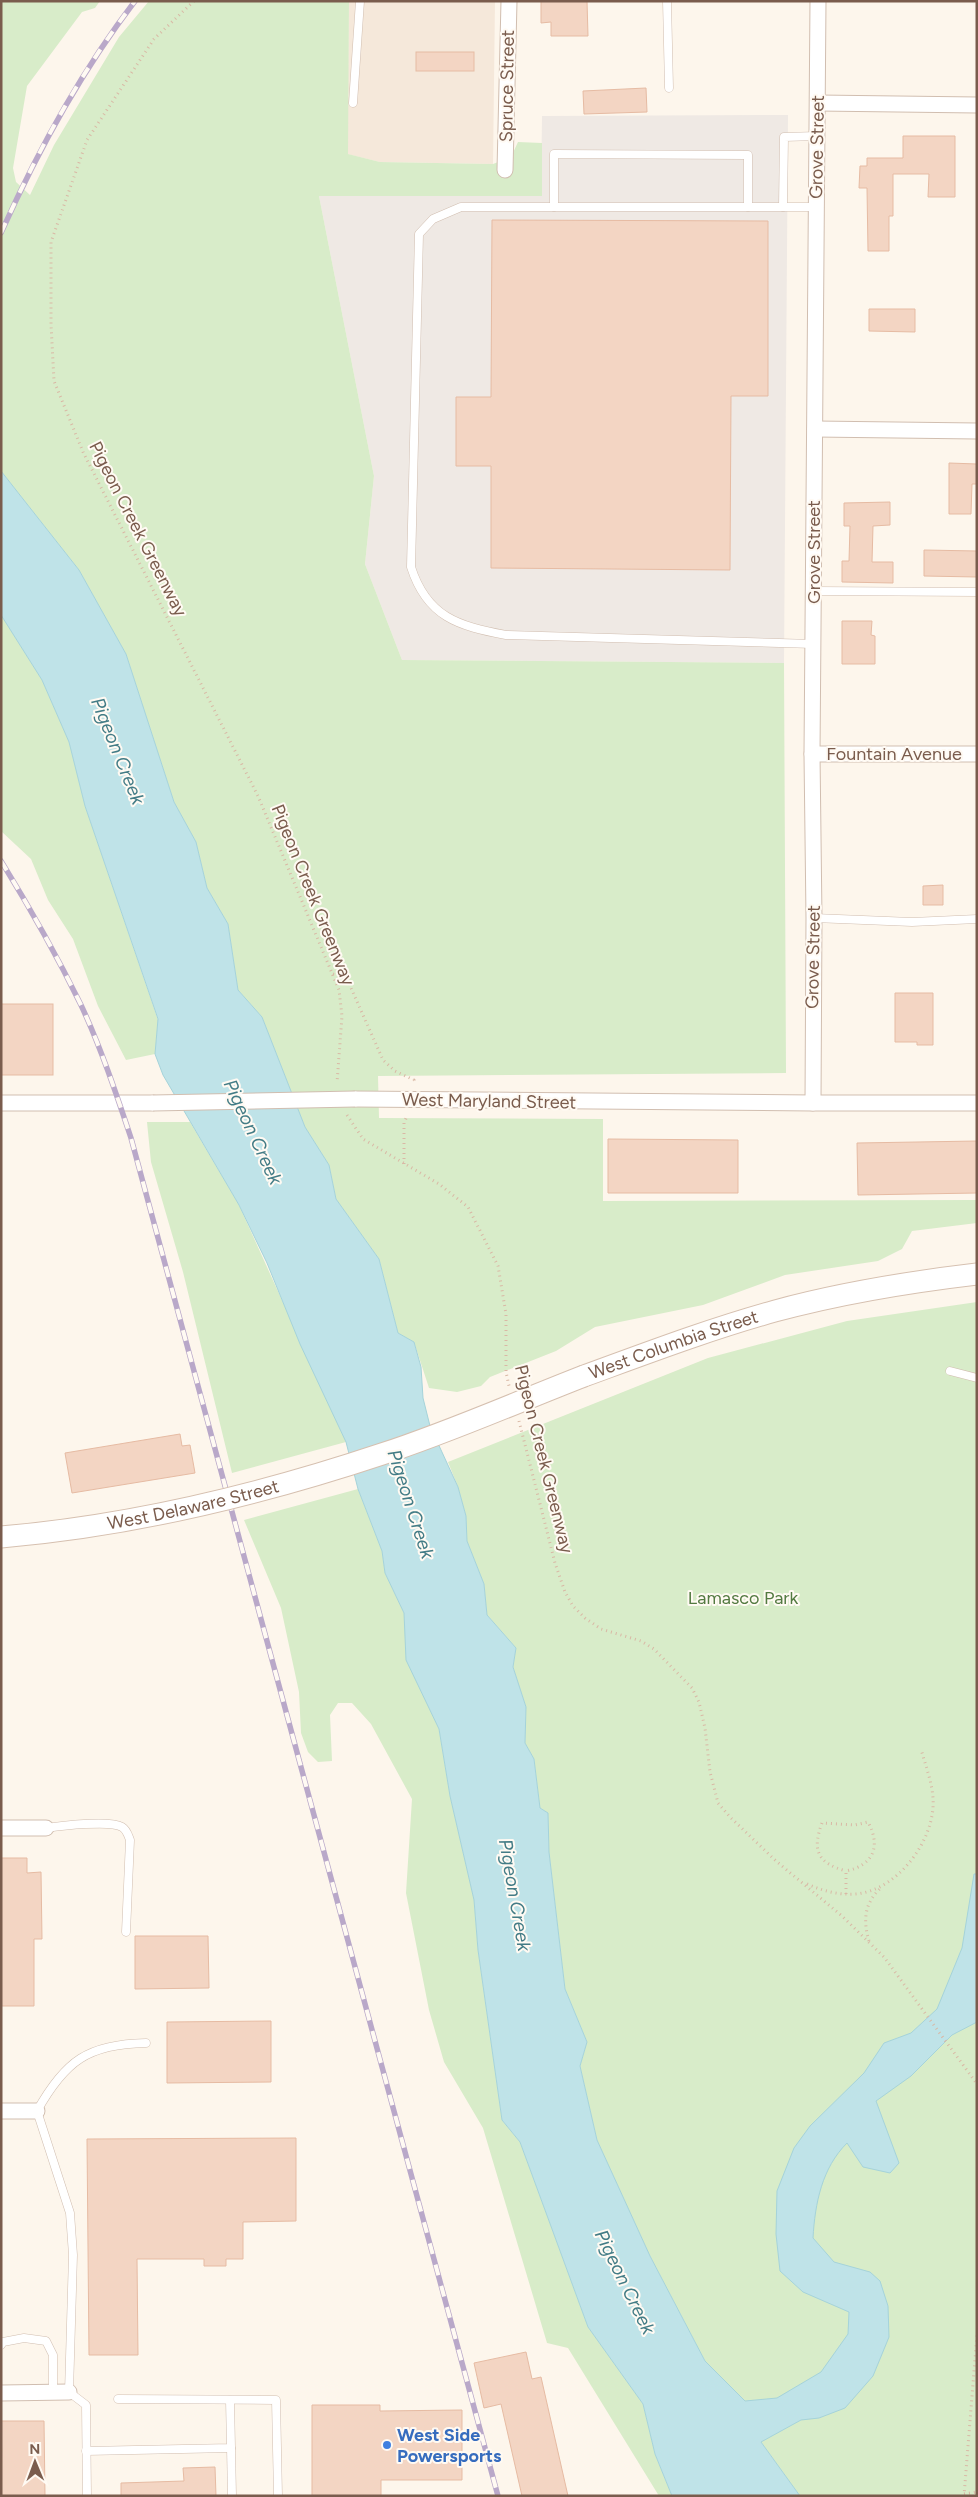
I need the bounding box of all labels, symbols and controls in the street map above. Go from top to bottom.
street label: Spruce Street [495,30,519,142]
street label: Grove Street [805,95,829,199]
street label: Pigeon Creek Greenway [84,438,192,621]
street label: Grove Street [803,500,825,604]
water label: Pigeon Creek [86,694,150,809]
street label: Fountain Avenue [826,743,962,765]
street label: Pigeon Creek Greenway [267,801,360,989]
street label: Grove Street [801,905,825,1009]
water label: Pigeon Creek [219,1076,288,1189]
street label: West Maryland Street [402,1088,577,1114]
street label: West Columbia Street [586,1305,761,1384]
street label: Pigeon Creek Greenway [510,1362,578,1556]
water label: Pigeon Creek [383,1446,440,1562]
street label: West Delaware Street [106,1475,282,1534]
park label: Lamasco Park [688,1587,798,1609]
water label: Pigeon Creek [494,1837,536,1954]
water label: Pigeon Creek [590,2226,661,2339]
place label: West Side Powersports [397,2424,502,2467]
north arrow [10,2437,60,2487]
marker: West Side Powersports [381,2439,393,2451]
text: N [29,2441,40,2458]

